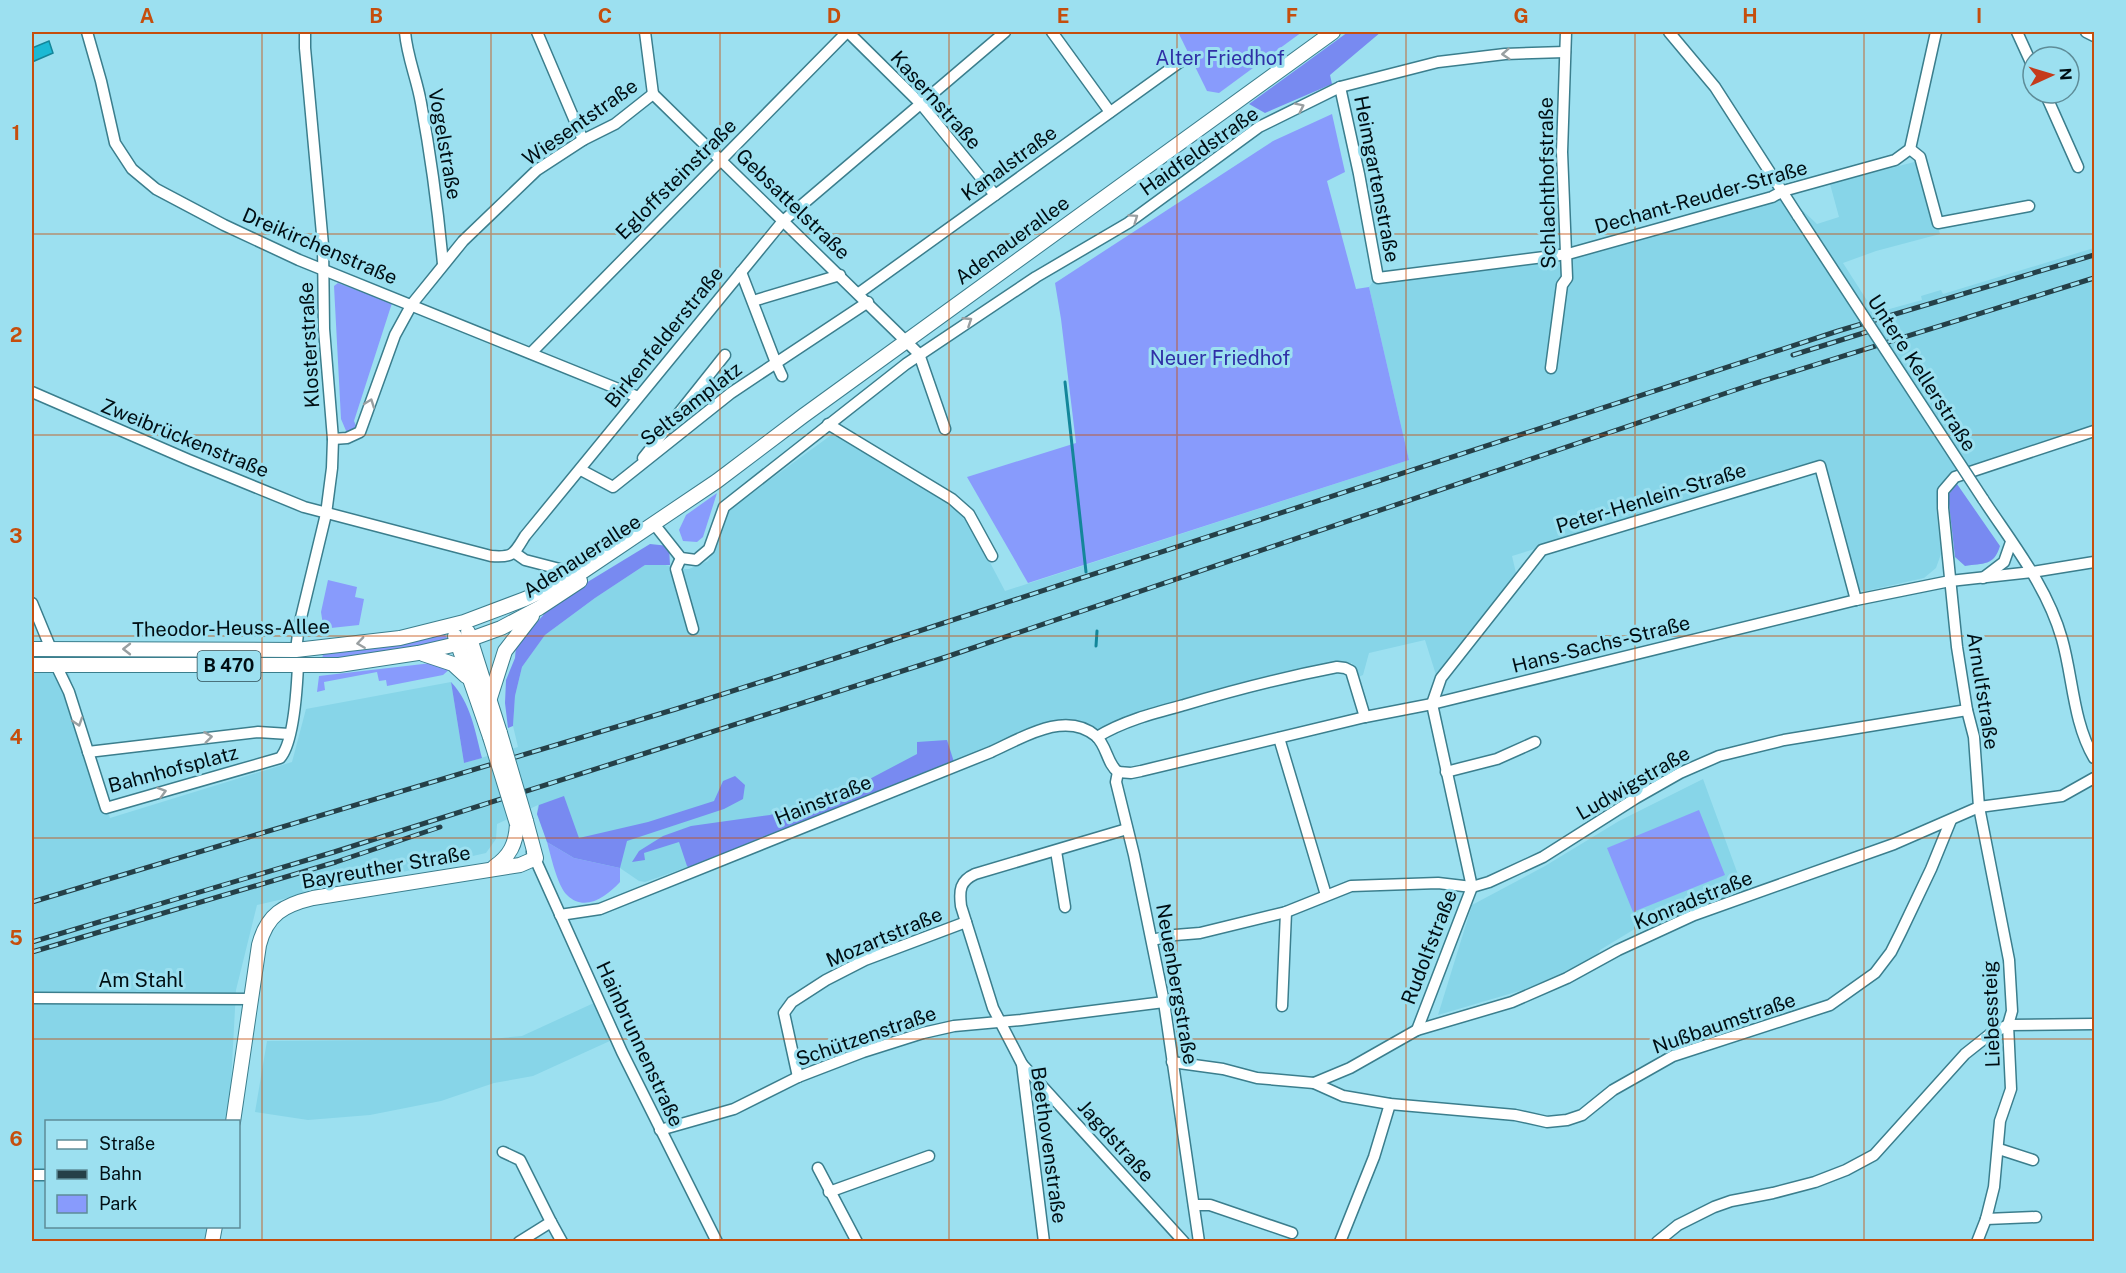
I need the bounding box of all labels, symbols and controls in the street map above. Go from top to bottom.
text: A [140,4,154,28]
text: B [369,4,383,28]
text: C [598,4,612,28]
text: D [827,4,841,28]
text: E [1057,4,1069,28]
text: F [1286,4,1298,28]
text: G [1513,4,1529,28]
text: H [1742,4,1758,28]
text: I [1976,4,1982,28]
north arrow [2021,45,2081,105]
street label: Kasernstraße [885,46,987,154]
park label: Alter Friedhof [1155,46,1285,70]
one-way arrow [1502,47,1511,60]
text: N [2056,67,2075,81]
street label: Wiesentstraße [518,73,642,171]
street label: Vogelstraße [423,87,467,201]
street label: Heimgartenstraße [1349,94,1405,264]
street label: Schlachthofstraße [1534,97,1560,269]
street label: Haidfeldstraße [1135,101,1263,201]
one-way arrow [1293,103,1304,115]
street label: Egloffsteinstraße [611,114,741,244]
street label: Kanalstraße [957,120,1061,206]
text: 1 [12,121,20,145]
street label: Gebsattelstraße [731,143,855,265]
street label: Dechant-Reuder-Straße [1592,155,1810,239]
street label: Adenauerallee [950,191,1074,289]
street label: Dreikirchenstraße [239,202,401,290]
one-way arrow [1127,215,1138,226]
street label: Birkenfelderstraße [600,262,728,412]
street label: Klosterstraße [294,281,324,409]
street label: Untere Kellerstraße [1862,290,1982,456]
one-way arrow [962,318,973,329]
text: 2 [10,323,22,347]
park label: Neuer Friedhof [1150,346,1290,370]
street label: Seltsamplatz [635,357,747,451]
street label: Zweibrückenstraße [97,393,273,483]
one-way arrow [363,399,375,410]
street label: Peter-Henlein-Straße [1553,458,1749,538]
street label: Adenauerallee [519,509,645,603]
text: 3 [9,524,23,548]
street label: Hans-Sachs-Straße [1509,610,1693,678]
street label: Theodor-Heuss-Allee [132,614,330,642]
street label: Arnulfstraße [1962,631,2004,751]
one-way arrow [356,637,365,649]
one-way arrow [122,643,131,655]
road number: B 470 [198,651,260,681]
one-way arrow [71,716,83,727]
text: 4 [9,725,23,749]
one-way arrow [204,731,213,744]
street label: Bahnhofsplatz [105,740,241,798]
street label: Ludwigstraße [1572,741,1694,825]
street label: Hainstraße [771,770,875,830]
one-way arrow [156,787,167,799]
street label: Bayreuther Straße [300,840,472,894]
street label: Konradstraße [1630,865,1756,935]
street label: Rudolfstraße [1396,886,1462,1008]
street label: Mozartstraße [822,902,946,972]
street label: Neuenbergstraße [1151,902,1203,1066]
text: 5 [9,926,23,950]
street label: Hainbrunnenstraße [591,958,689,1130]
street label: Liebessteig [1977,960,2005,1068]
street label: Am Stahl [98,968,184,992]
street label: Nußbaumstraße [1649,987,1799,1059]
street label: Schützenstraße [793,1001,939,1071]
street label: Beethovenstraße [1026,1065,1072,1225]
street label: Jagdstraße [1073,1095,1159,1187]
legend [45,1120,240,1228]
text: 6 [9,1127,23,1151]
text: Straße [99,1133,155,1154]
text: Bahn [99,1163,142,1184]
text: Park [99,1193,137,1214]

